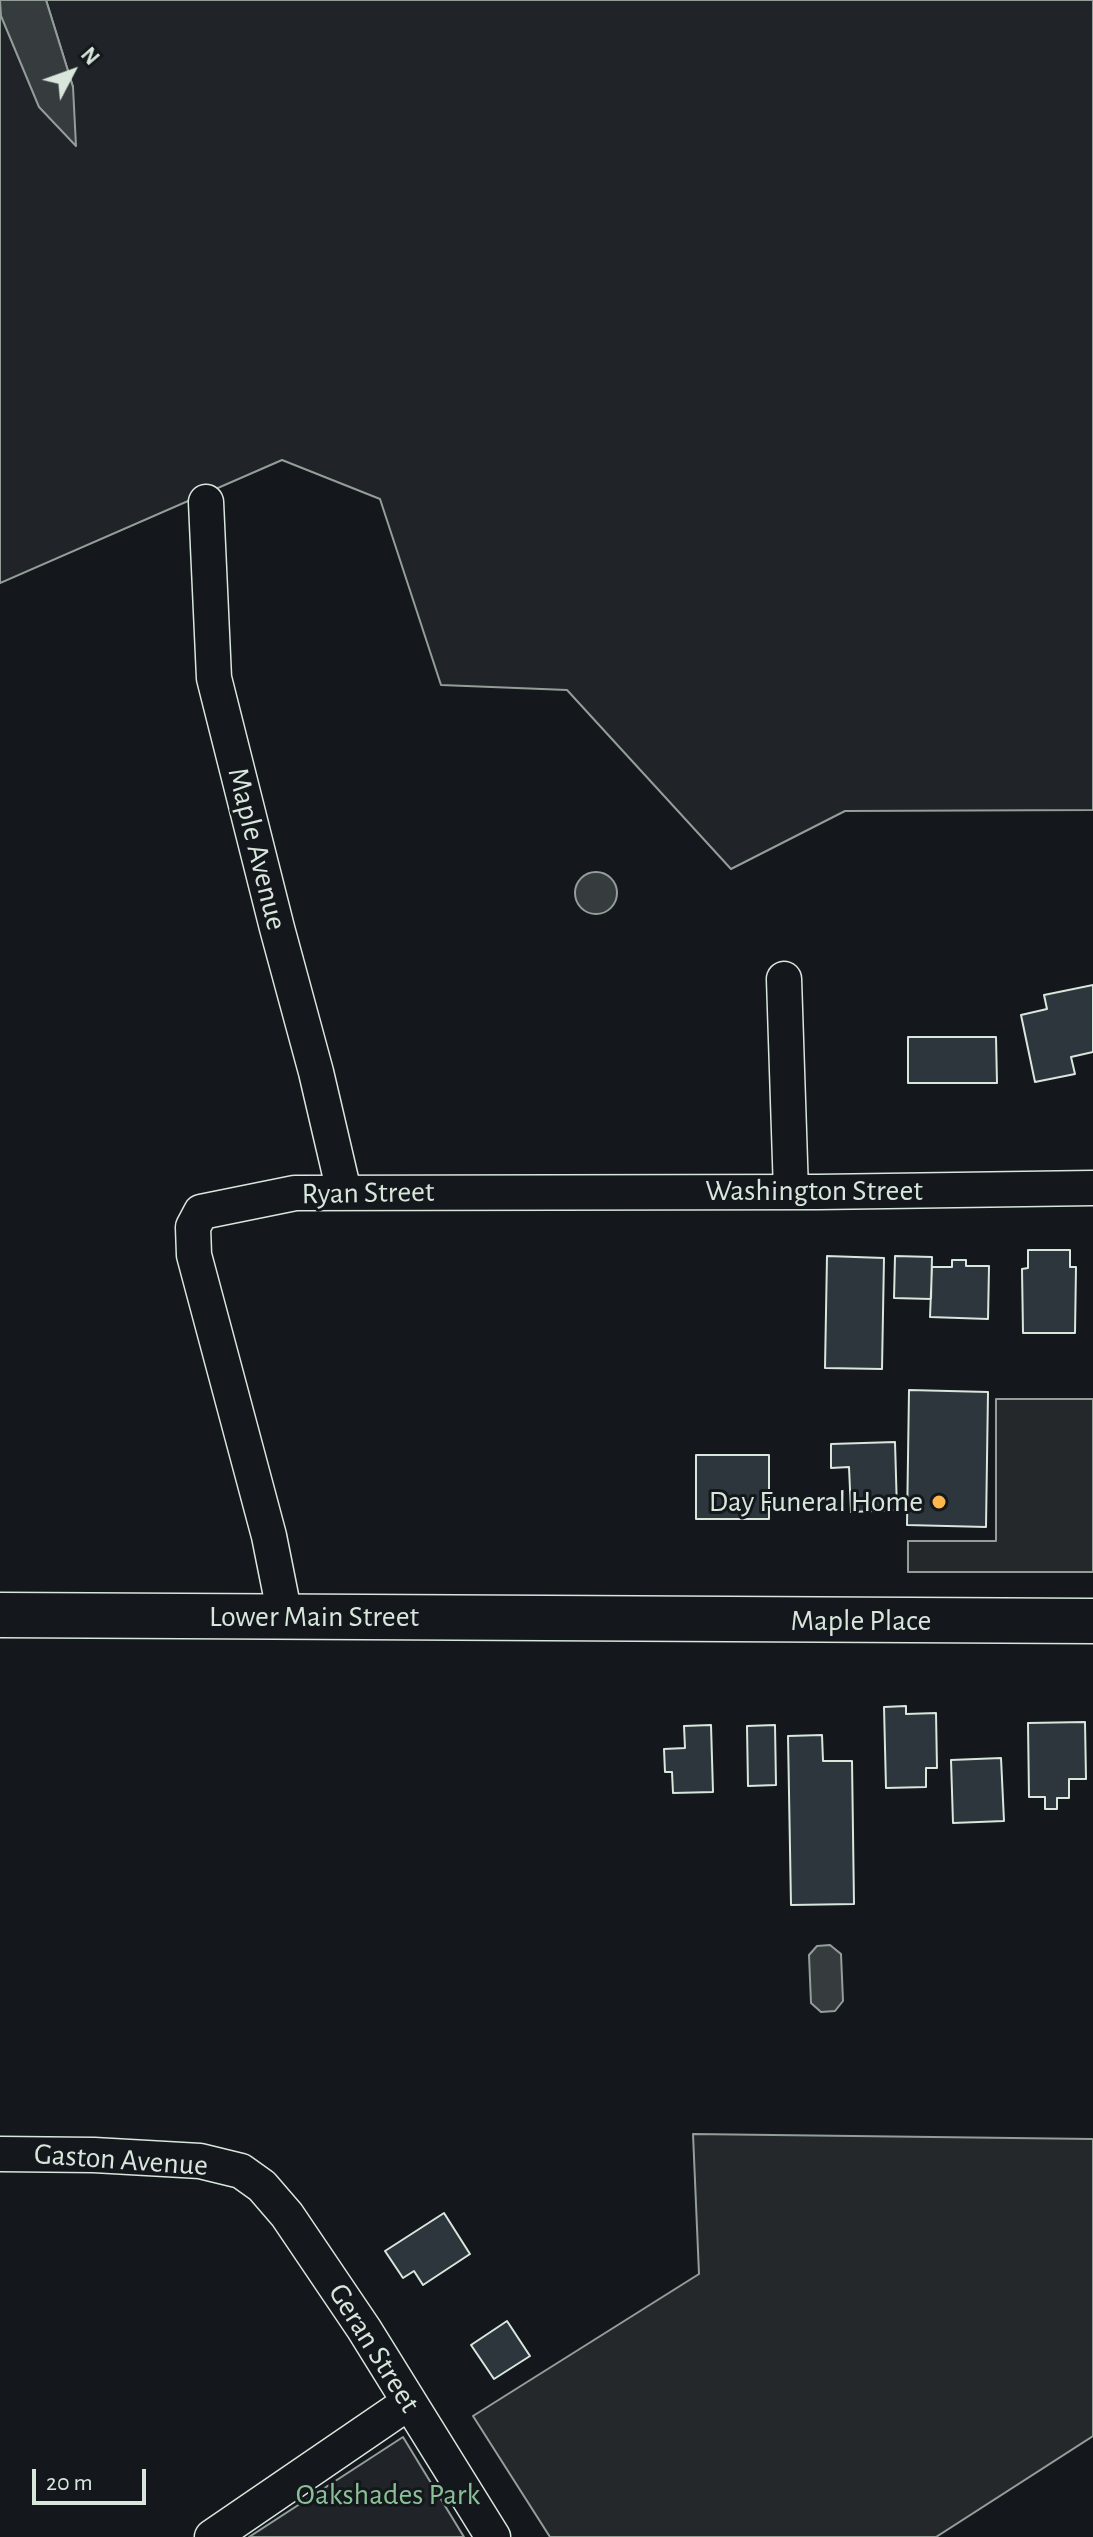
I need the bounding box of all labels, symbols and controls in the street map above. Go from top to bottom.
north arrow [32,32,112,112]
text: N [77,43,103,69]
street label: Maple Avenue [219,764,295,934]
street label: Washington Street [705,1173,923,1209]
street label: Ryan Street [301,1174,435,1212]
place label: Day Funeral Home [709,1484,923,1520]
marker: Day Funeral Home [930,1493,948,1511]
street label: Lower Main Street [209,1599,419,1635]
street label: Maple Place [791,1603,931,1639]
street label: Gaston Avenue [33,2136,209,2184]
street label: Geran Street [320,2277,428,2419]
scale bar [36,2453,150,2503]
text: 20 m [46,2471,93,2495]
park label: Oakshades Park [296,2477,480,2513]

